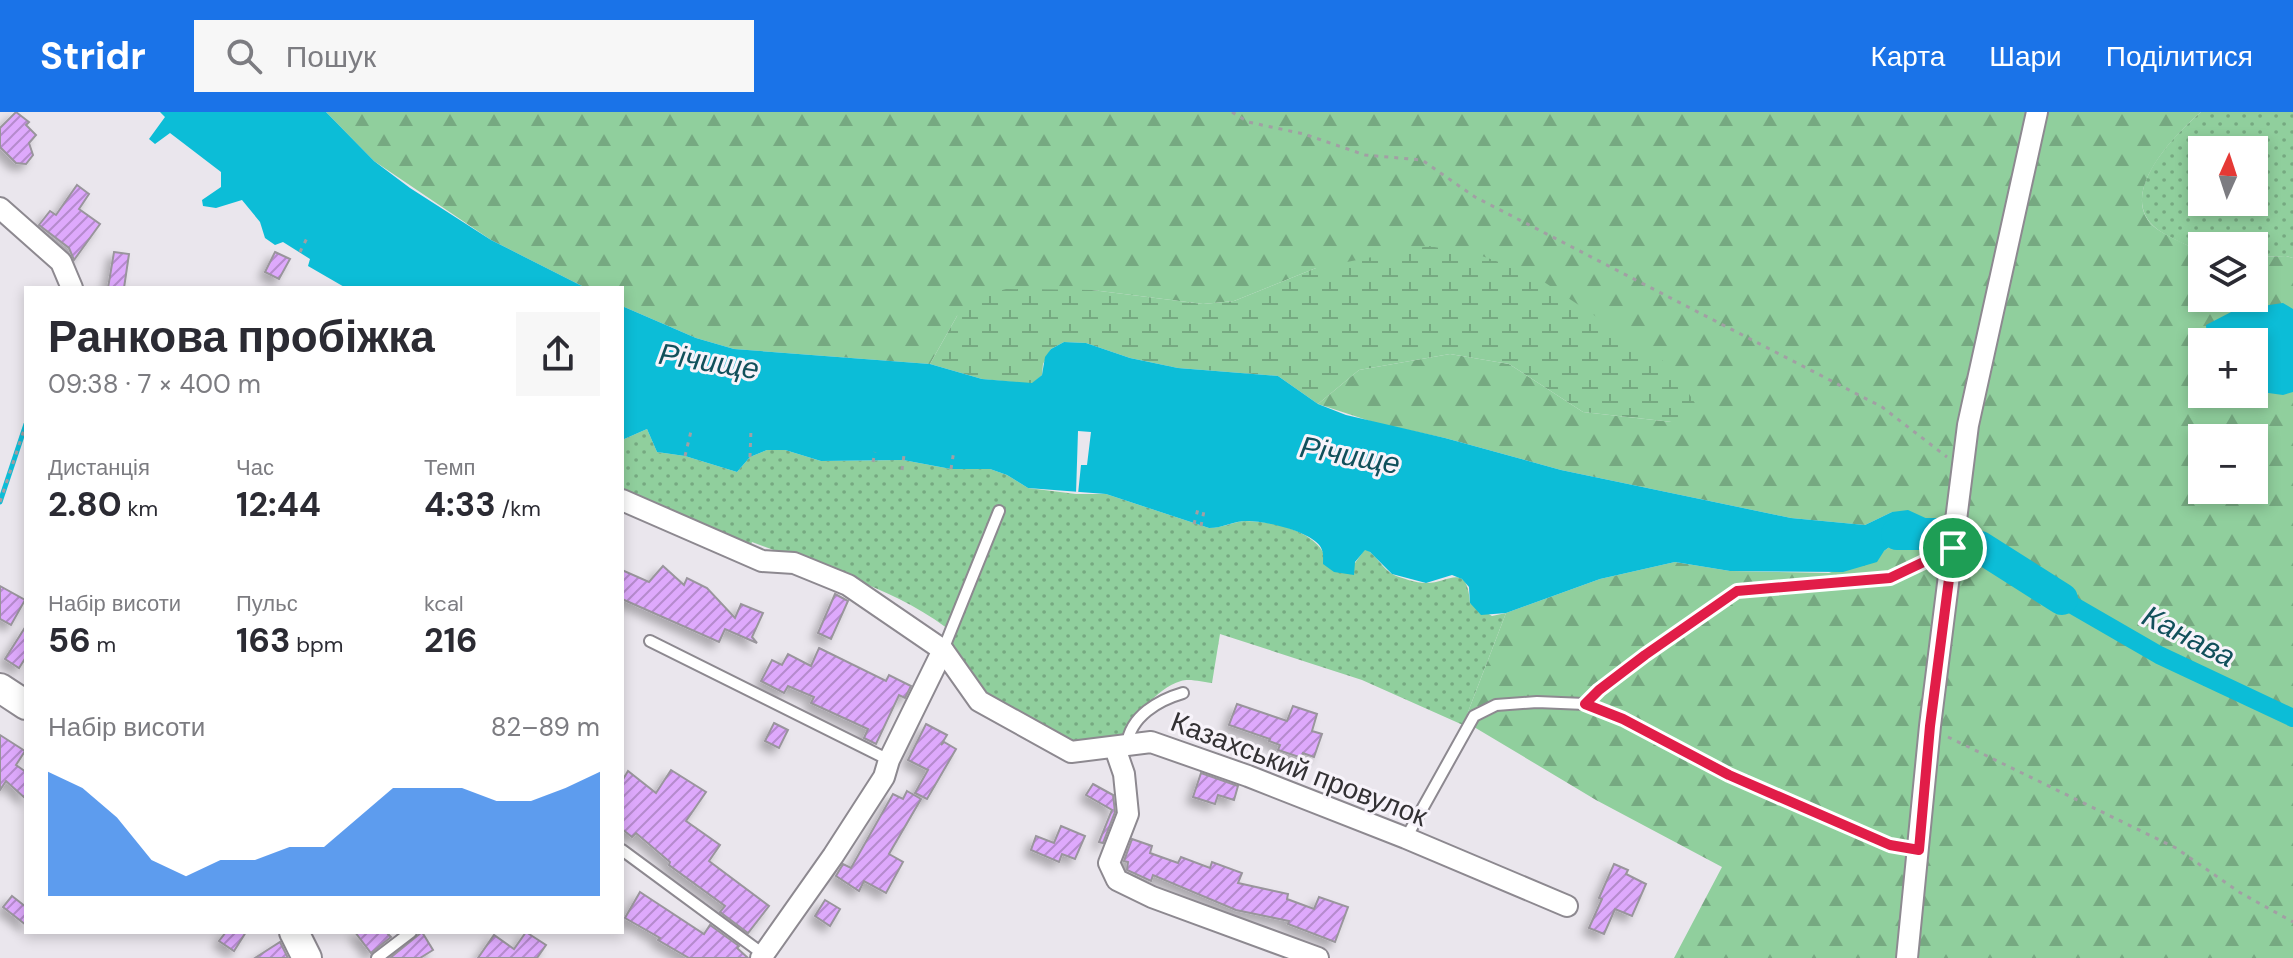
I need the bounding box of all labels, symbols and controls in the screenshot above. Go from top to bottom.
search box [194,20,754,92]
text: Stridr [40,31,146,81]
icon: search [222,34,266,78]
text: Пошук [286,37,376,76]
text: Карта [1870,38,1945,75]
text: Шари [1989,38,2062,75]
text: Поділитися [2106,38,2253,75]
north arrow [2188,136,2268,216]
map controls [2188,136,2268,504]
button: layers [2188,232,2268,312]
text: Ранкова пробіжка [48,308,435,366]
button: share [516,312,600,396]
button: + [2188,328,2268,408]
water label: Річище [656,334,762,388]
text: 09:38 · 7 × 400 m [48,367,261,401]
button: − [2188,424,2268,504]
water label: Річище [1297,427,1403,483]
text: Дистанція [48,453,150,482]
text: Час [236,453,274,482]
text: Темп [424,453,475,482]
text: 2.80 [48,482,122,527]
text: 12:44 [236,482,321,527]
text: 4:33 [424,482,496,527]
text: km [122,494,158,523]
text: /km [496,494,541,523]
pin [1919,514,1987,582]
icon: arrive [1931,526,1975,570]
text: Набір висоти [48,589,181,618]
text: Пульс [236,589,298,618]
text: kcal [424,589,464,618]
water label: Канава [2136,596,2242,676]
text: 56 [48,618,91,663]
text: 163 [236,618,290,663]
text: 216 [424,618,478,663]
text: m [91,630,116,659]
text: bpm [290,630,343,659]
street label: Казахський провулок [1166,703,1433,835]
text: Набір висоти [48,710,205,744]
text: 82–89 m [491,710,600,744]

